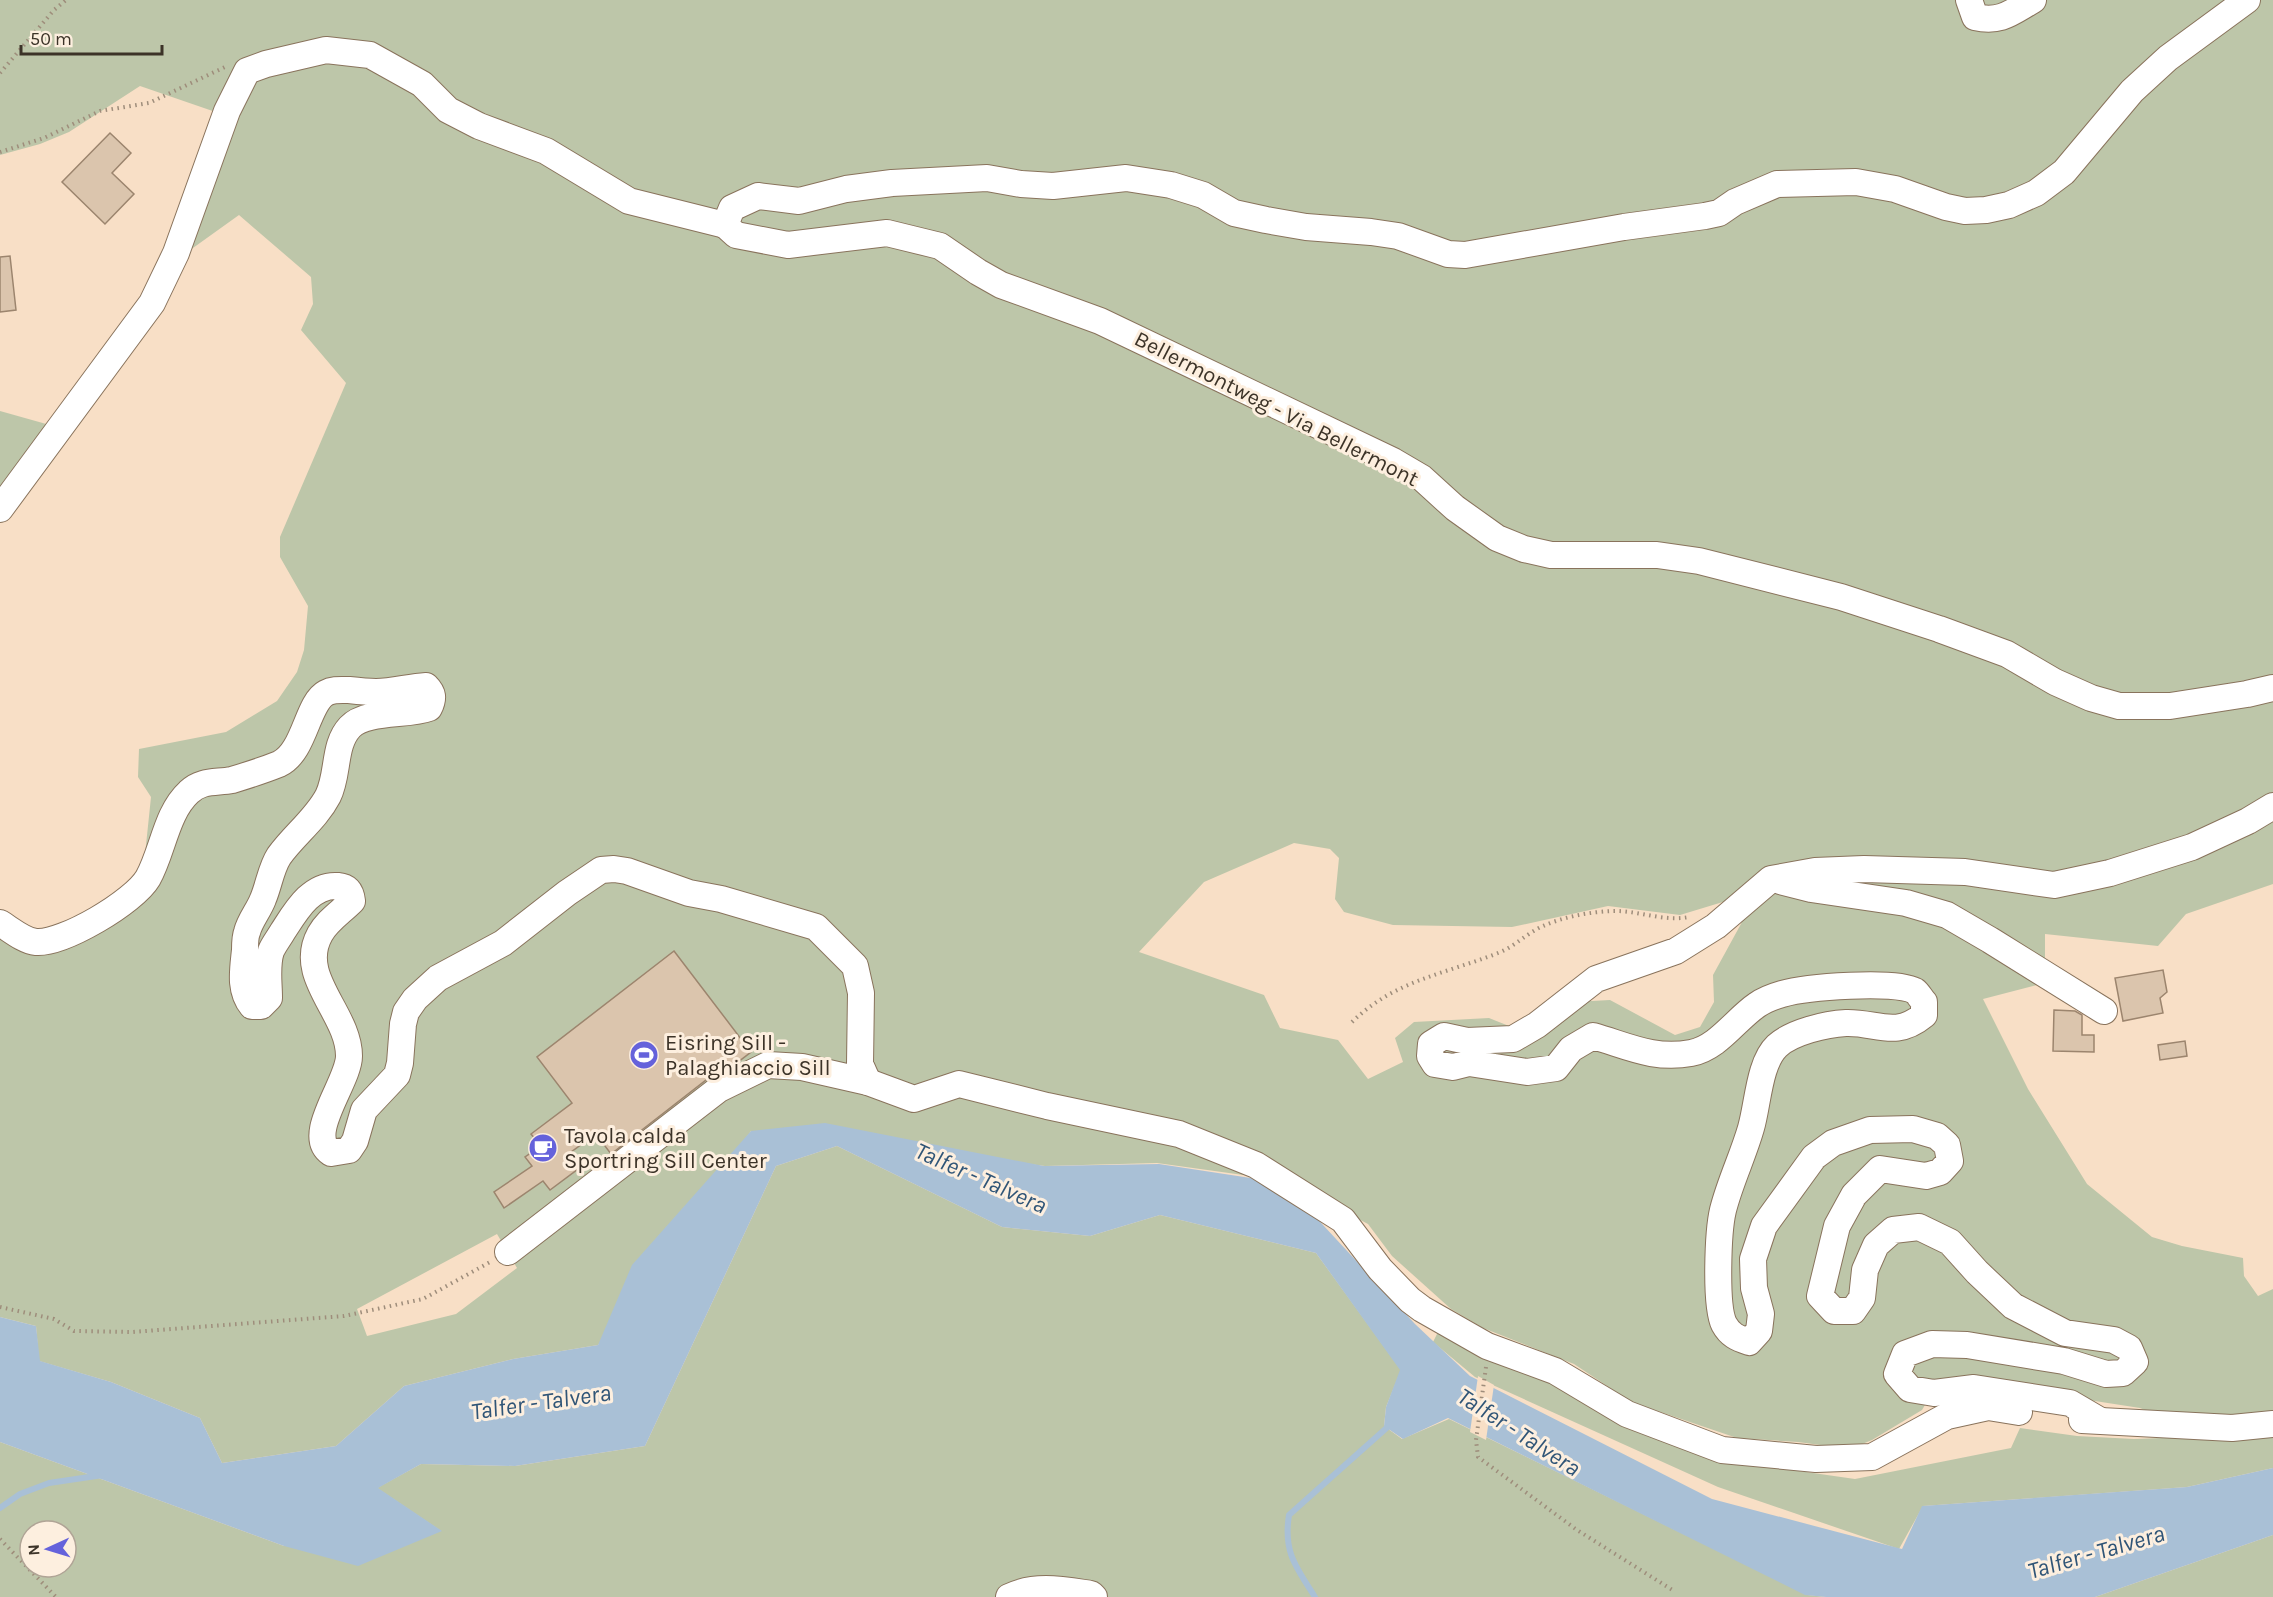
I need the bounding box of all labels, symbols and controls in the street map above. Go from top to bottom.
scale bar [21,18,162,56]
text: 50 m [30,28,72,50]
street label: Bellermontweg - Via Bellermont [1130,326,1423,492]
place label: Eisring Sill - Palaghiaccio Sill [665,1030,831,1081]
sports icon: Eisring Sill - Palaghiaccio Sill [628,1039,660,1071]
place label: Tavola calda Sportring Sill Center [564,1123,767,1174]
cafe icon: Tavola calda Sportring Sill Center [527,1132,559,1164]
water label: Talfer - Talvera [911,1137,1051,1219]
water label: Talfer - Talvera [469,1378,613,1426]
water label: Talfer - Talvera [1452,1382,1586,1482]
north arrow [18,1519,78,1579]
water label: Talfer - Talvera [2024,1519,2168,1585]
text: N [24,1544,43,1556]

